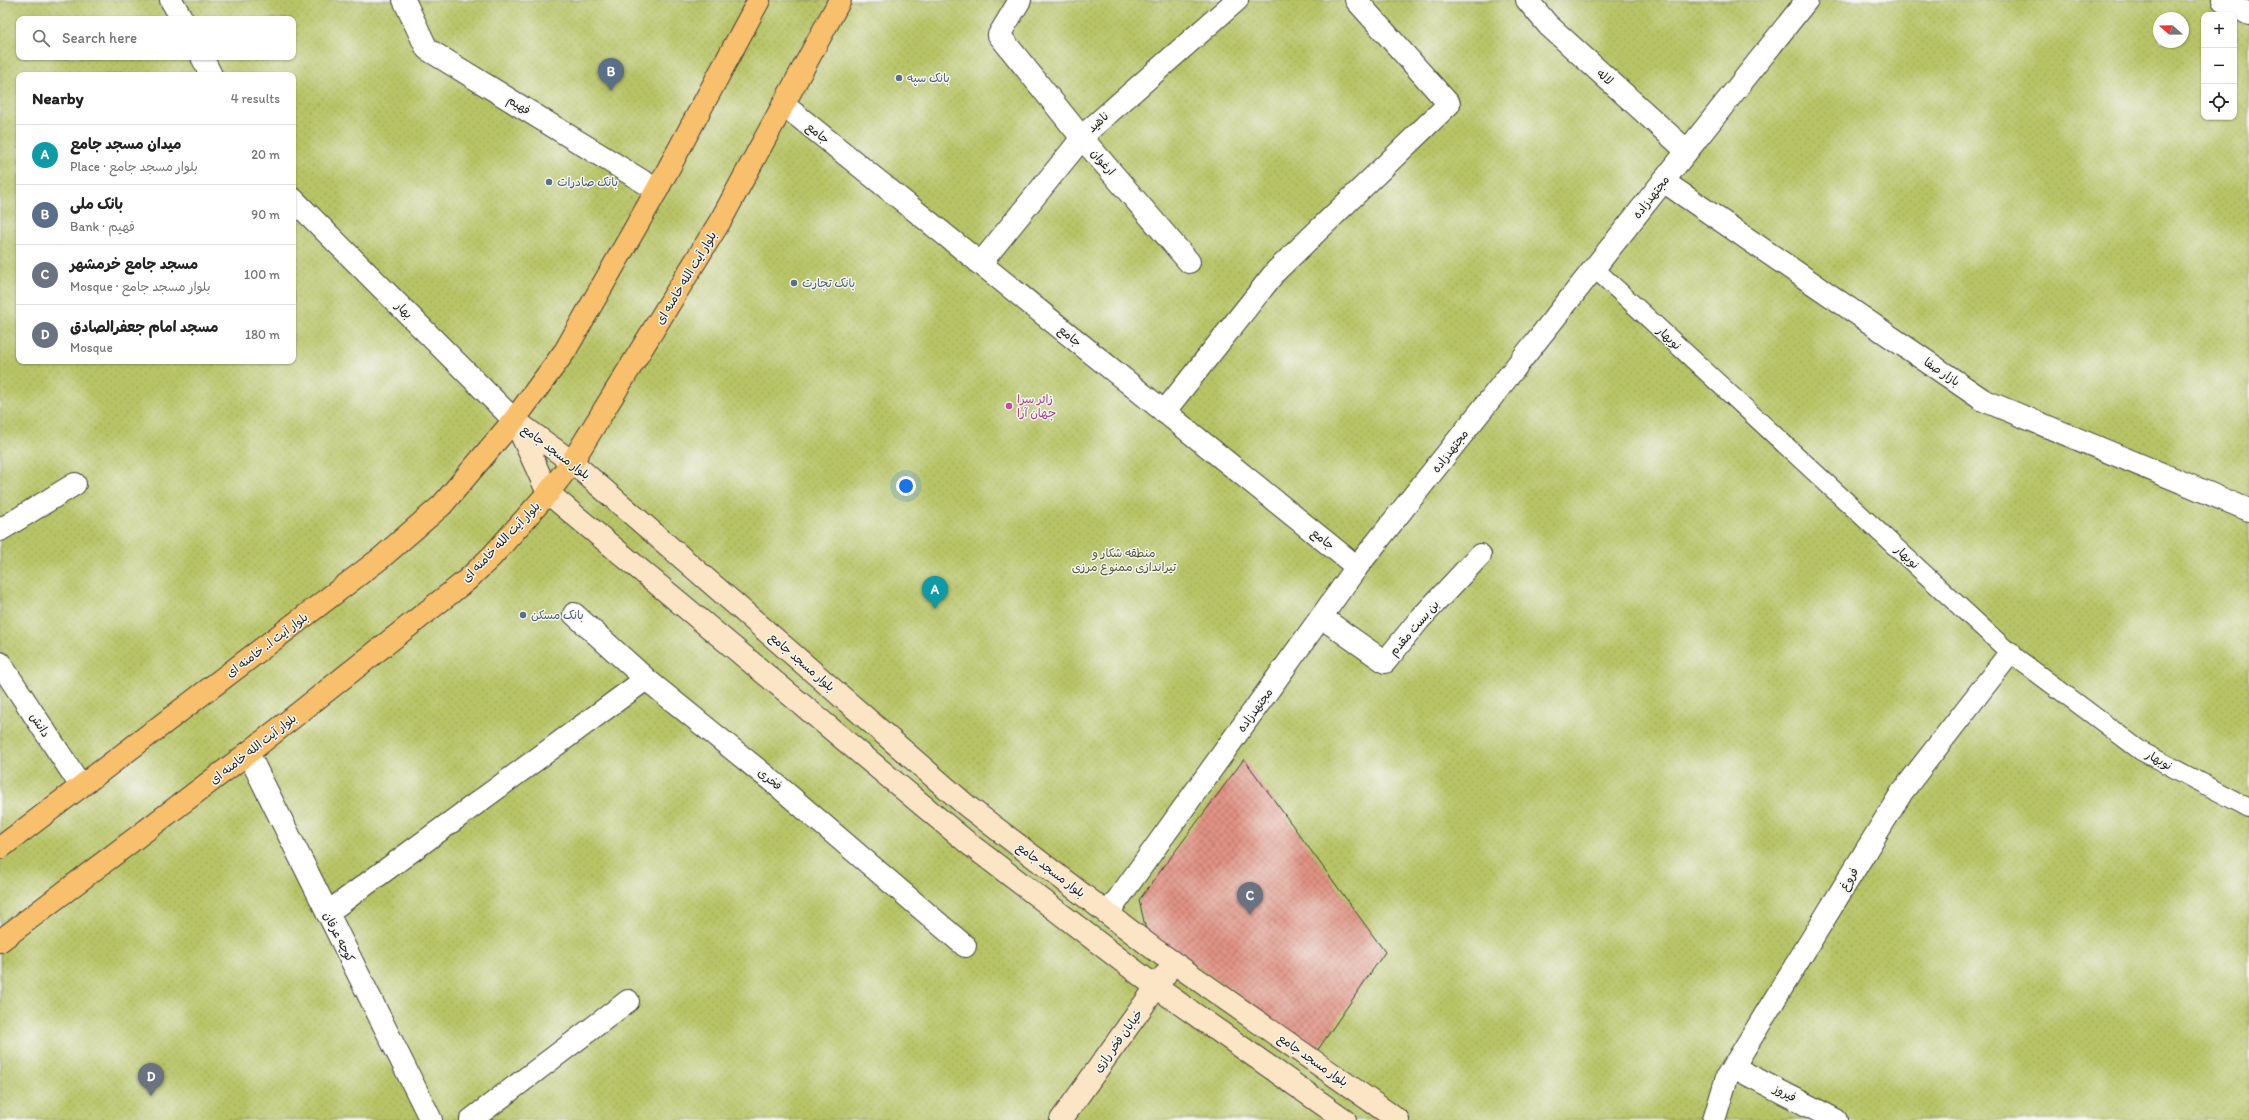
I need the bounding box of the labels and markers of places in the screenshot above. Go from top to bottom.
pin: B [598,58,624,91]
place label: بانک سپه [907,71,950,86]
marker: بانک سپه [894,73,904,83]
place label: بانک صادرات [557,175,618,190]
marker: بانک صادرات [544,177,554,187]
place label: بانک تجارت [802,276,855,291]
marker: بانک تجارت [789,278,799,288]
place label: زائر سرا جهان آرا [1017,392,1056,421]
marker: زائر سرا جهان آرا [1004,401,1014,411]
pin: A [922,576,948,609]
place label: بانک مسکن [531,608,584,623]
marker: بانک مسکن [518,610,528,620]
pin: C [1237,882,1263,915]
pin: D [138,1063,164,1096]

